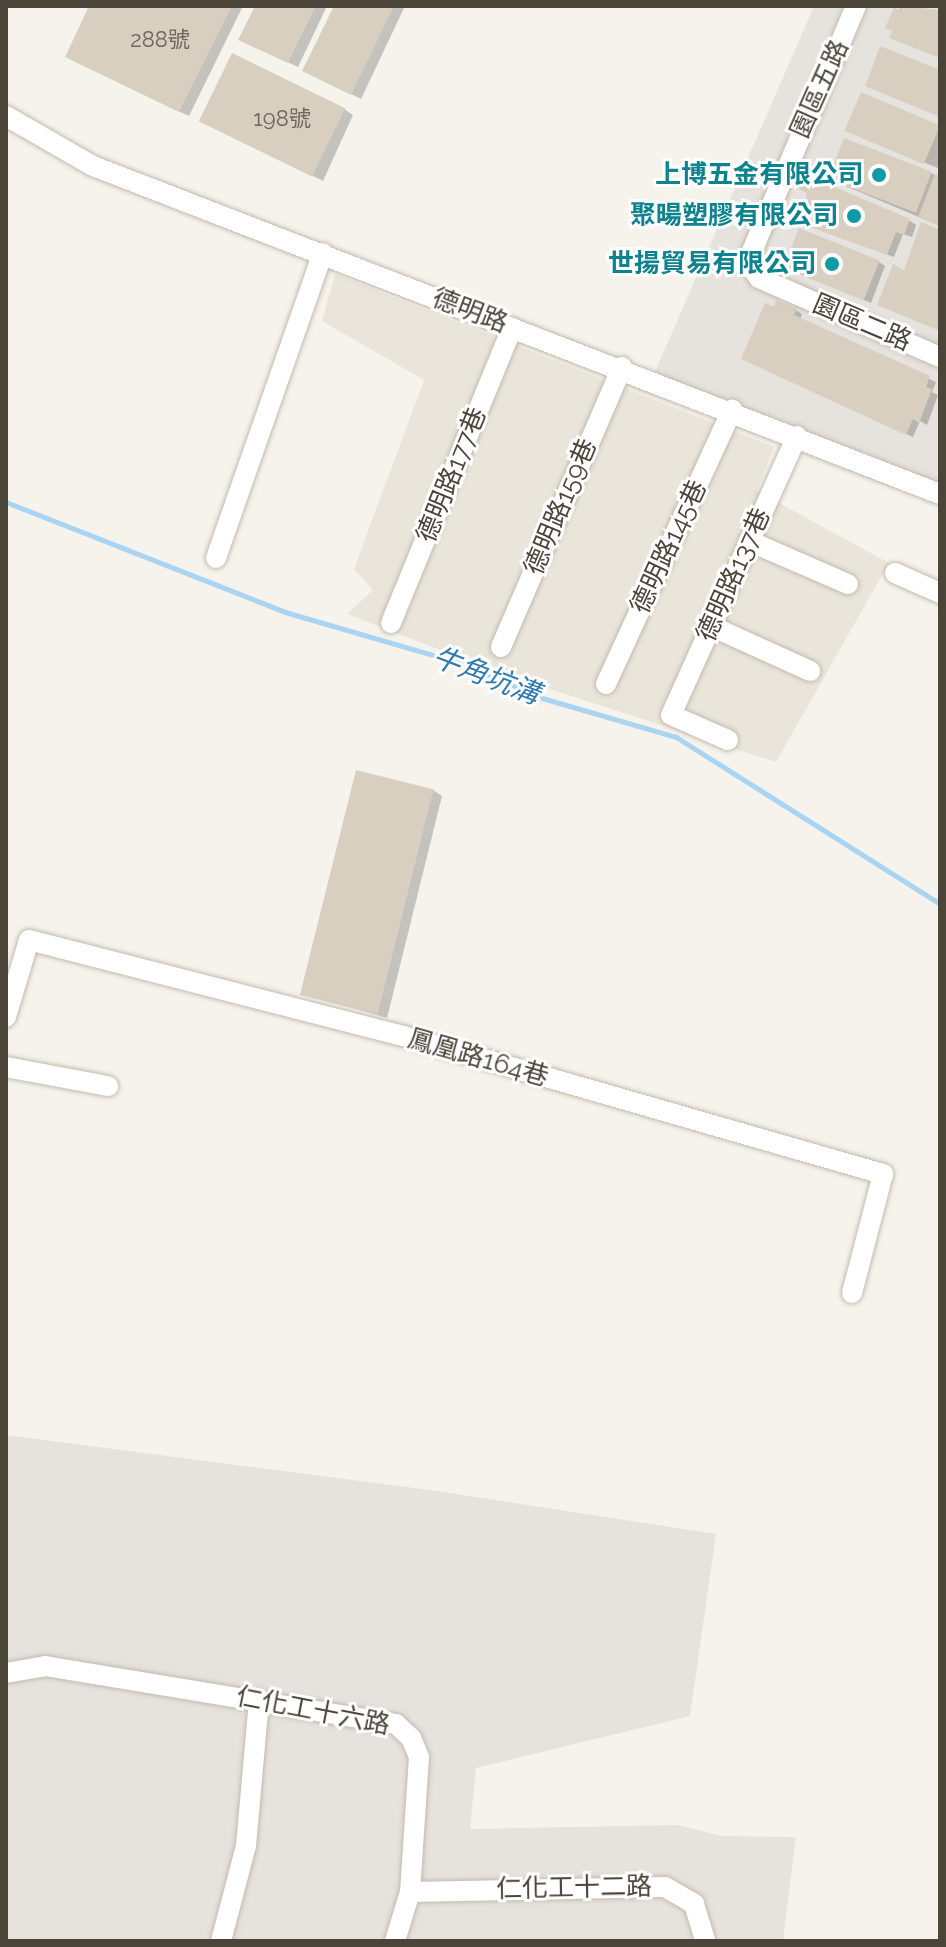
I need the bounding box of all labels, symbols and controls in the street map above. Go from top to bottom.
house number: 288號 [130,27,190,53]
street label: 園區五路 [785,35,855,143]
house number: 198號 [253,106,311,132]
place label: 上博五金有限公司 [655,159,863,191]
marker: 上博五金有限公司 [870,166,888,184]
place label: 聚暘塑膠有限公司 [630,200,838,232]
marker: 聚暘塑膠有限公司 [845,207,863,225]
place label: 世揚貿易有限公司 [608,248,816,280]
marker: 世揚貿易有限公司 [823,255,841,273]
street label: 德明路 [428,282,512,340]
street label: 園區二路 [808,288,916,358]
street label: 德明路177巷 [411,403,493,547]
street label: 德明路159巷 [518,434,604,580]
street label: 德明路145巷 [625,475,713,619]
street label: 德明路137巷 [691,503,777,647]
water label: 牛角坑溝 [428,640,544,712]
street label: 鳳凰路164巷 [404,1023,552,1093]
street label: 仁化工十六路 [233,1681,393,1741]
street label: 仁化工十二路 [496,1871,652,1905]

